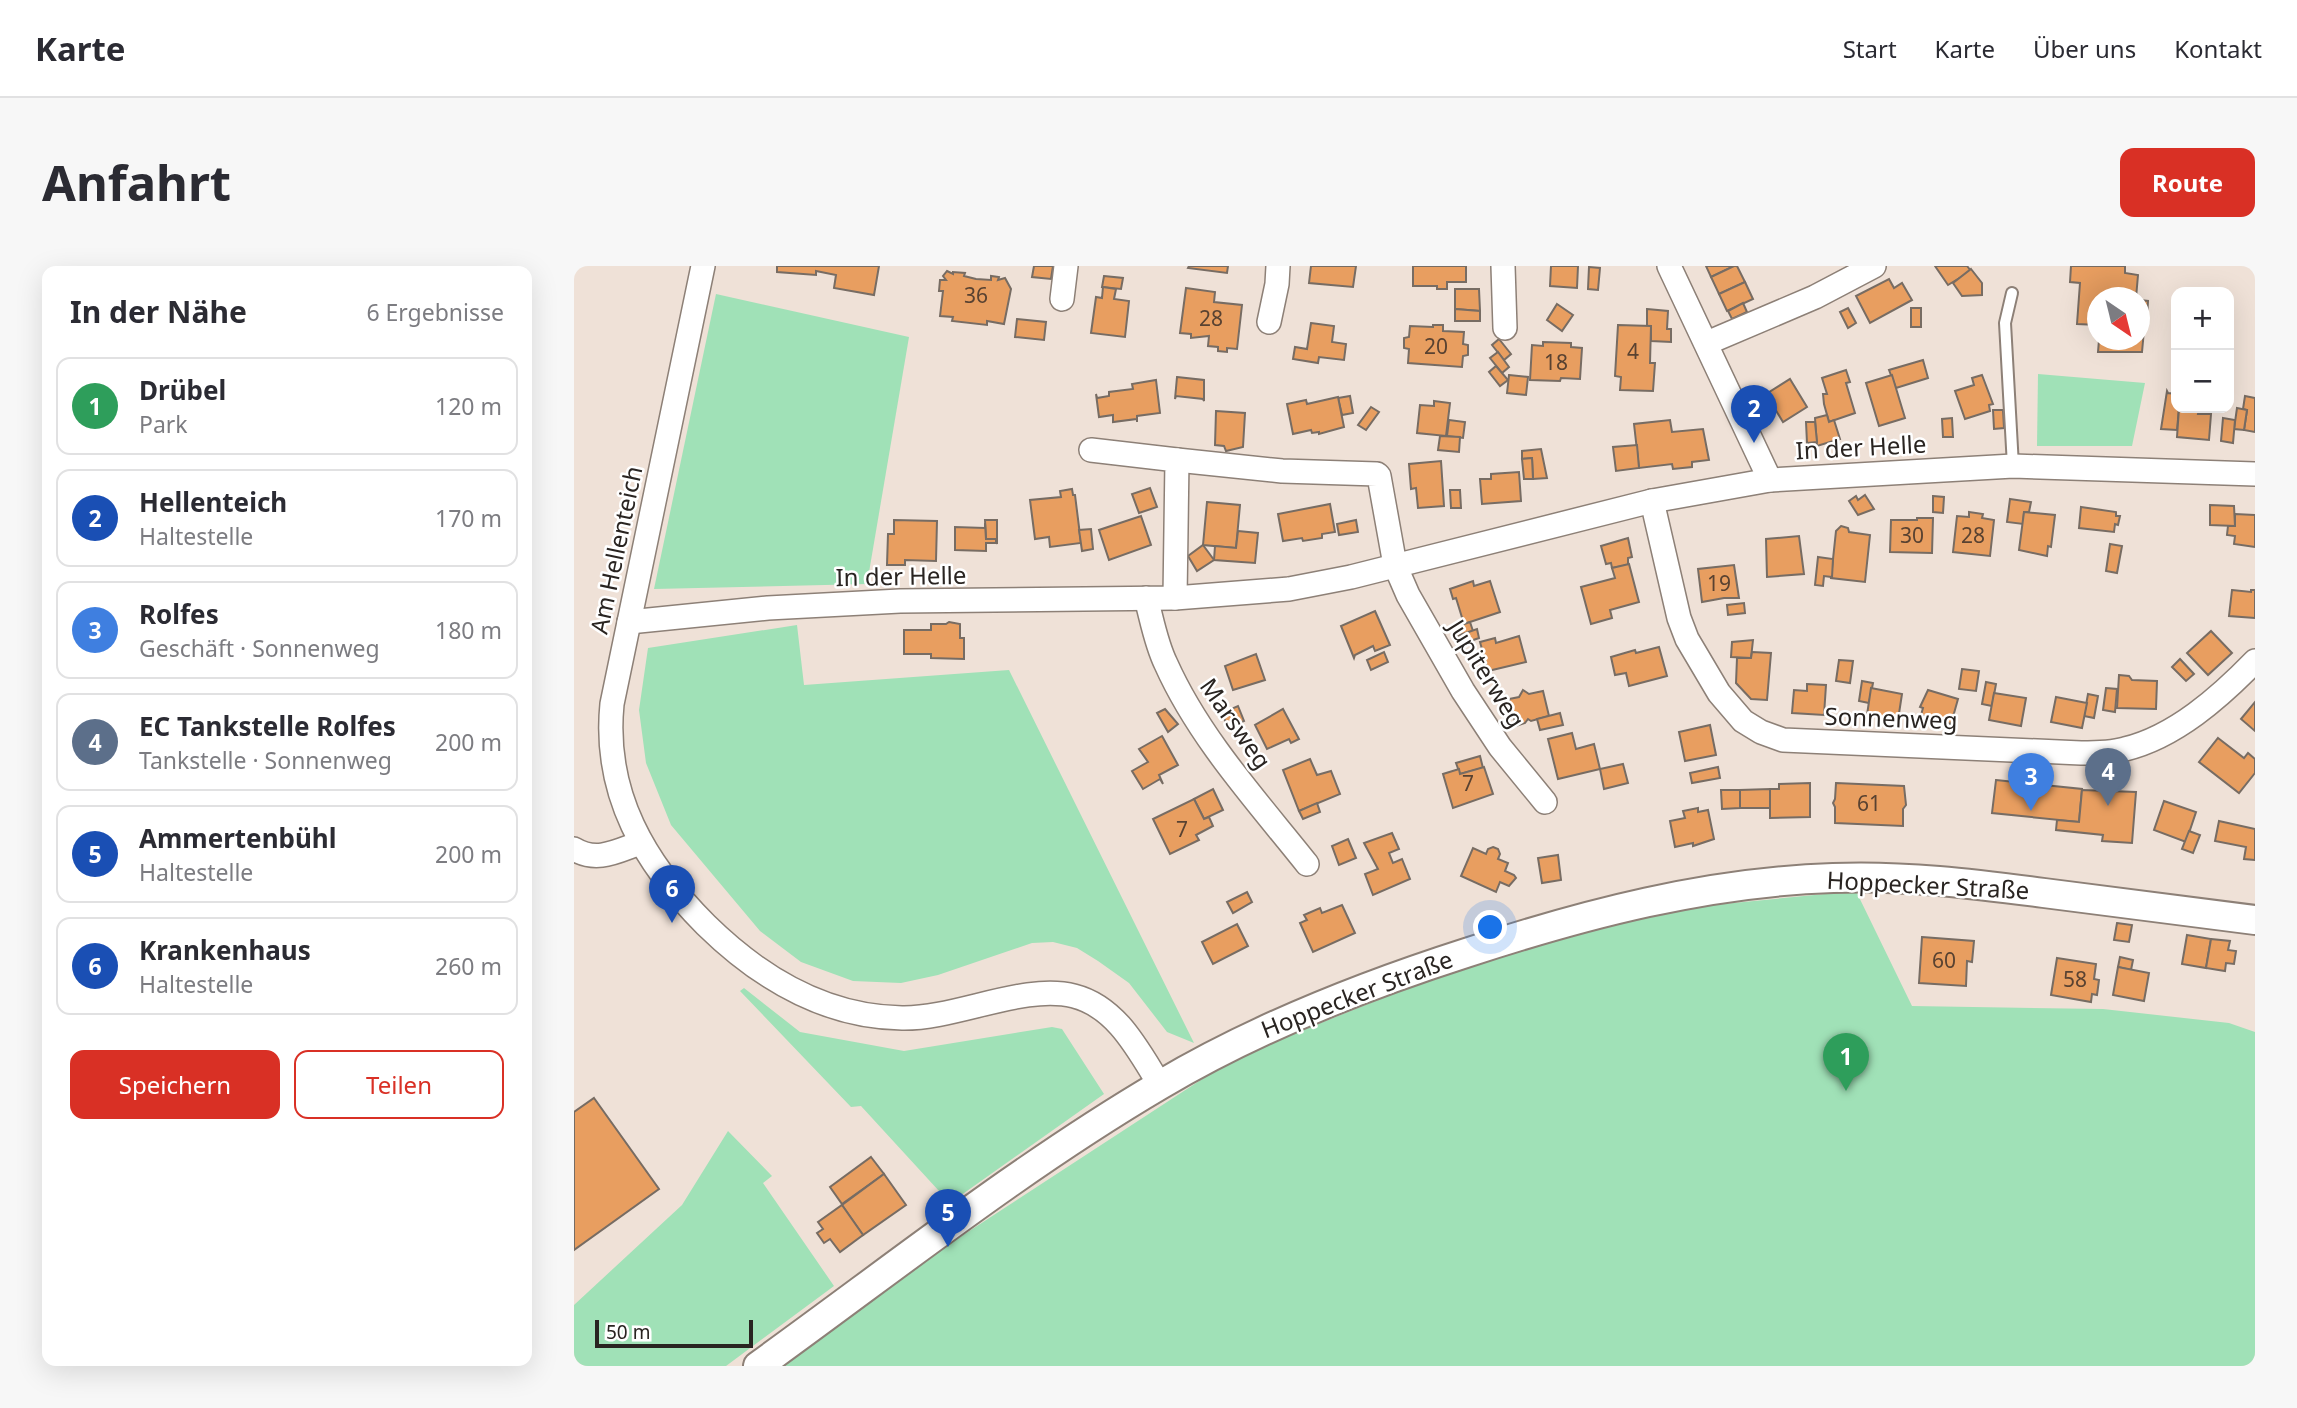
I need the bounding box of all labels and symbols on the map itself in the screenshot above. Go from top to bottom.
house number: 36 [964,281,988,309]
north arrow [2087,287,2150,350]
house number: 28 [1199,304,1223,332]
house number: 20 [1424,332,1448,360]
house number: 4 [1627,337,1639,365]
house number: 18 [1544,348,1568,376]
pin: 2 [1731,385,1777,443]
street label: In der Helle [1795,427,1927,466]
street label: Am Hellenteich [582,463,649,637]
house number: 30 [1900,521,1924,549]
house number: 28 [1961,521,1985,549]
street label: In der Helle [835,558,967,593]
house number: 19 [1707,569,1731,597]
street label: Jupiterweg [1440,611,1533,734]
street label: Marsweg [1193,671,1280,775]
street label: Sonnenweg [1824,699,1958,736]
pin: 4 [2085,748,2131,806]
pin: 3 [2008,753,2054,811]
house number: 7 [1462,769,1474,797]
house number: 61 [1857,789,1881,817]
house number: 7 [1176,815,1188,843]
street label: Hoppecker Straße [1826,863,2030,906]
pin: 6 [649,865,695,923]
your location [1473,910,1507,944]
street label: Hoppecker Straße [1256,942,1457,1045]
house number: 60 [1932,946,1956,974]
house number: 58 [2063,965,2087,993]
pin: 1 [1823,1033,1869,1091]
pin: 5 [925,1189,971,1247]
scale bar [595,1317,752,1349]

